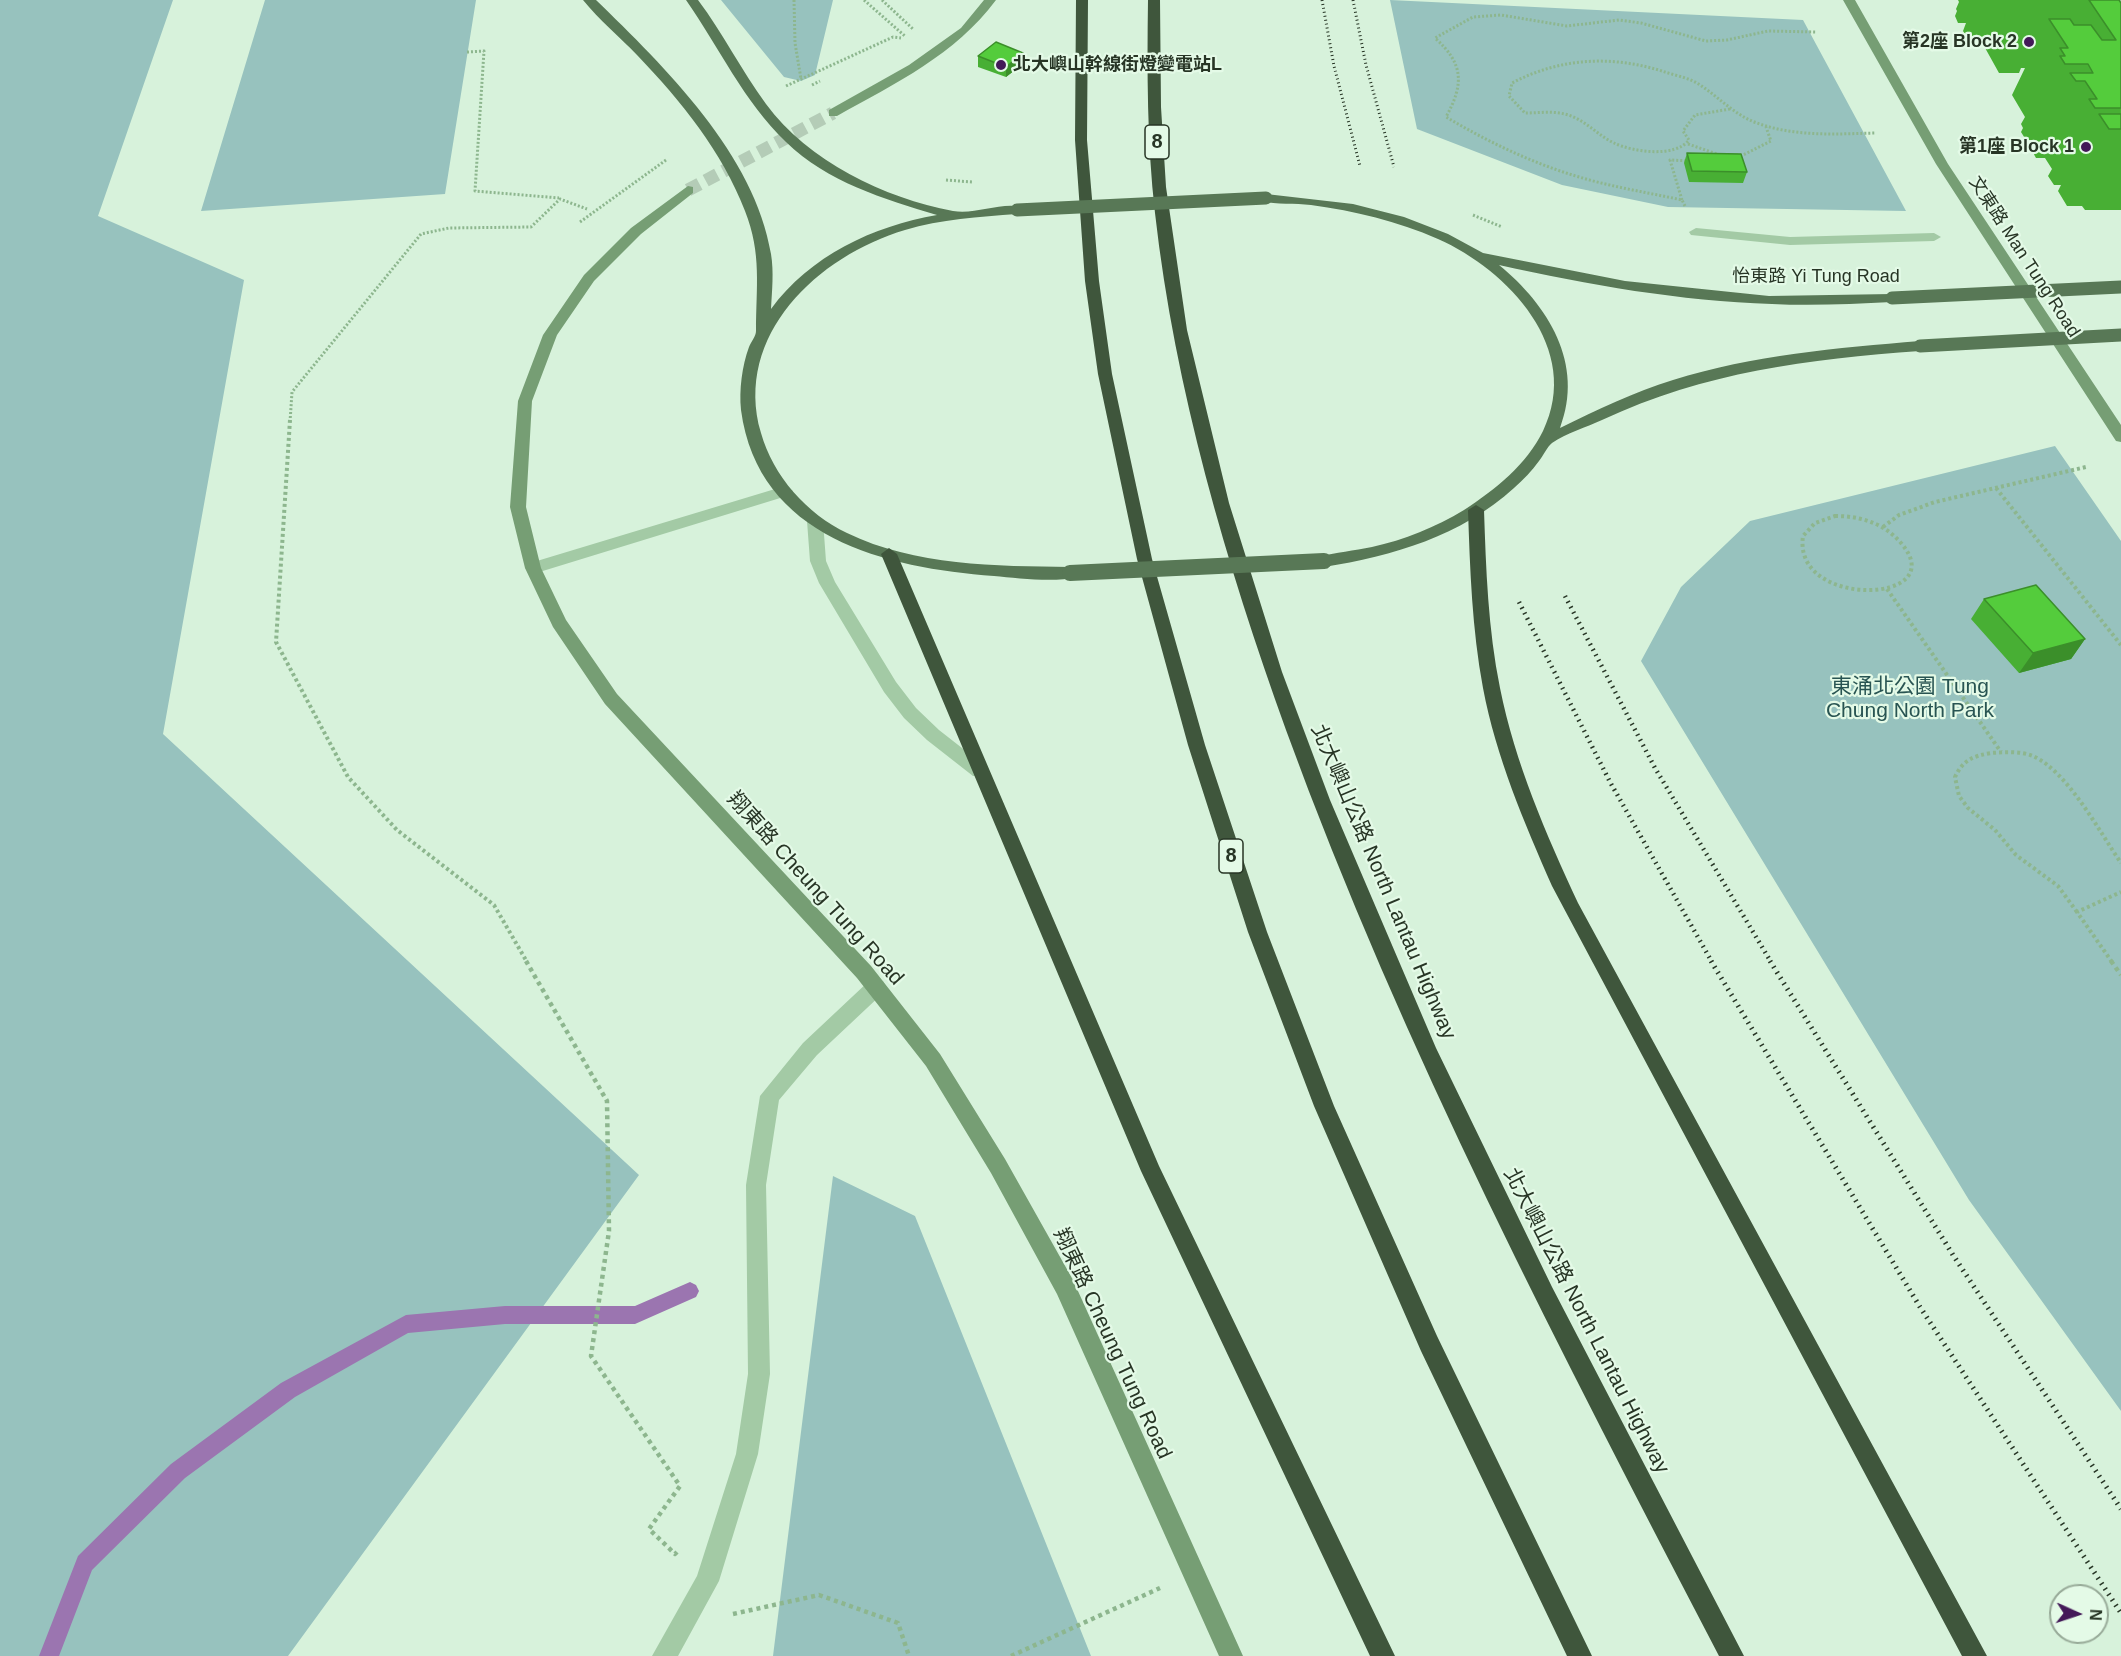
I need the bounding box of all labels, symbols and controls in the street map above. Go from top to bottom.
place label: 第2座 Block 2 [1902,31,2017,53]
marker: 第2座 Block 2 [2022,35,2036,49]
place label: 北大嶼山幹線街燈變電站L [1013,54,1222,76]
marker: 北大嶼山幹線街燈變電站L [994,58,1008,72]
road number: 8 [1145,125,1169,159]
place label: 第1座 Block 1 [1959,136,2074,158]
marker: 第1座 Block 1 [2079,140,2093,154]
street label: 文東路 Man Tung Road [1964,173,2084,341]
street label: 怡東路 Yi Tung Road [1732,266,1900,288]
park label: 東涌北公園 Tung Chung North Park [1826,674,1994,724]
street label: 北大嶼山公路 North Lantau Highway [1305,721,1461,1043]
street label: 翔東路 Cheung Tung Road [722,787,908,991]
road number: 8 [1219,839,1243,873]
street label: 北大嶼山公路 North Lantau Highway [1498,1164,1674,1478]
street label: 翔東路 Cheung Tung Road [1047,1225,1177,1463]
north arrow [2049,1584,2109,1644]
text: N [2087,1609,2104,1621]

